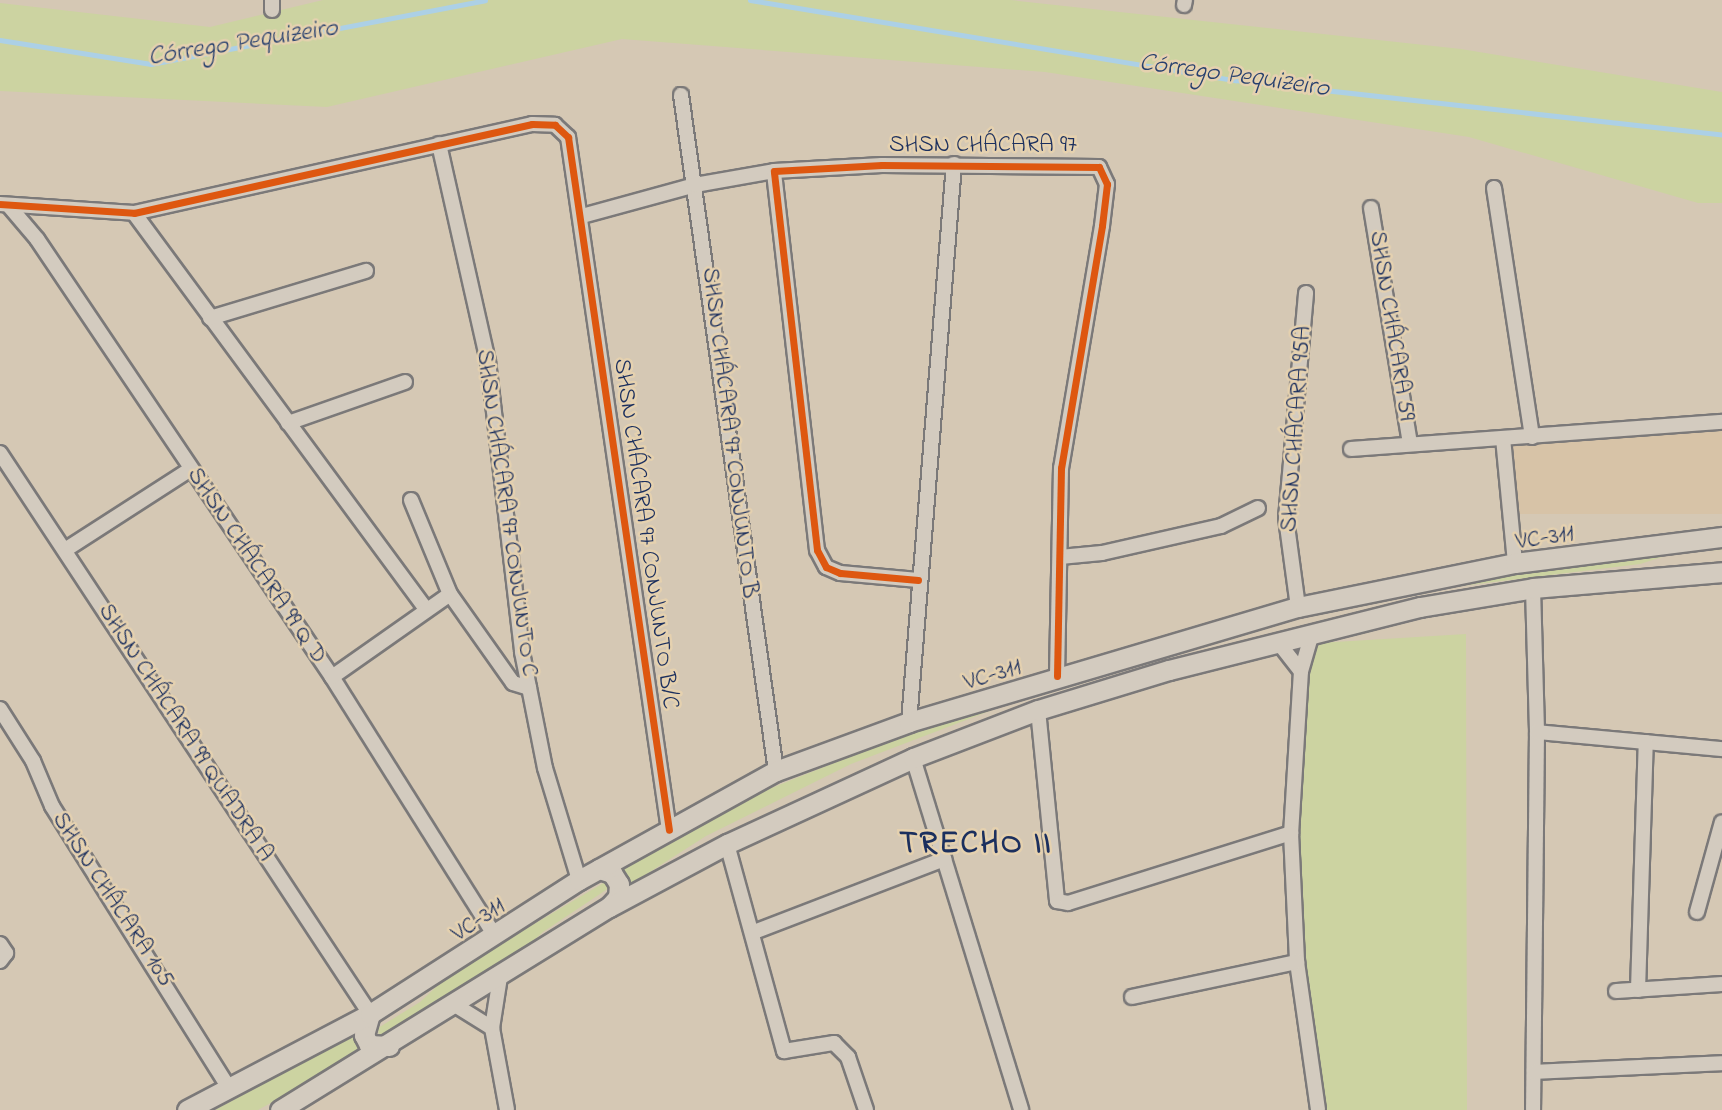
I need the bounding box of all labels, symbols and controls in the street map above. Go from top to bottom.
water label: Córrego Pequizeiro [146,14,340,74]
water label: Córrego Pequizeiro [1137,48,1331,106]
street label: SHSN CHÁCARA 97 [889,132,1077,160]
street label: SHSN CHÁCARA 59 [1362,229,1420,423]
street label: SHSN CHÁCARA 97 CONJUNTO B [694,266,764,600]
street label: SHSN CHÁCARA 95A [1275,325,1319,533]
street label: SHSN CHÁCARA 97 CONJUNTO C [469,348,543,678]
street label: SHSN CHÁCARA 97 CONJUNTO B/C [606,357,684,711]
street label: SHSN CHÁCARA 99 Q D [180,462,332,670]
street label: VC-311 [1514,520,1576,558]
street label: SHSN CHÁCARA 99 QUADRA A [91,599,279,867]
street label: VC-311 [961,654,1025,698]
street label: SHSN CHÁCARA 105 [45,807,179,993]
district label: TRECHO II [900,826,1052,864]
street label: VC-311 [447,893,511,949]

